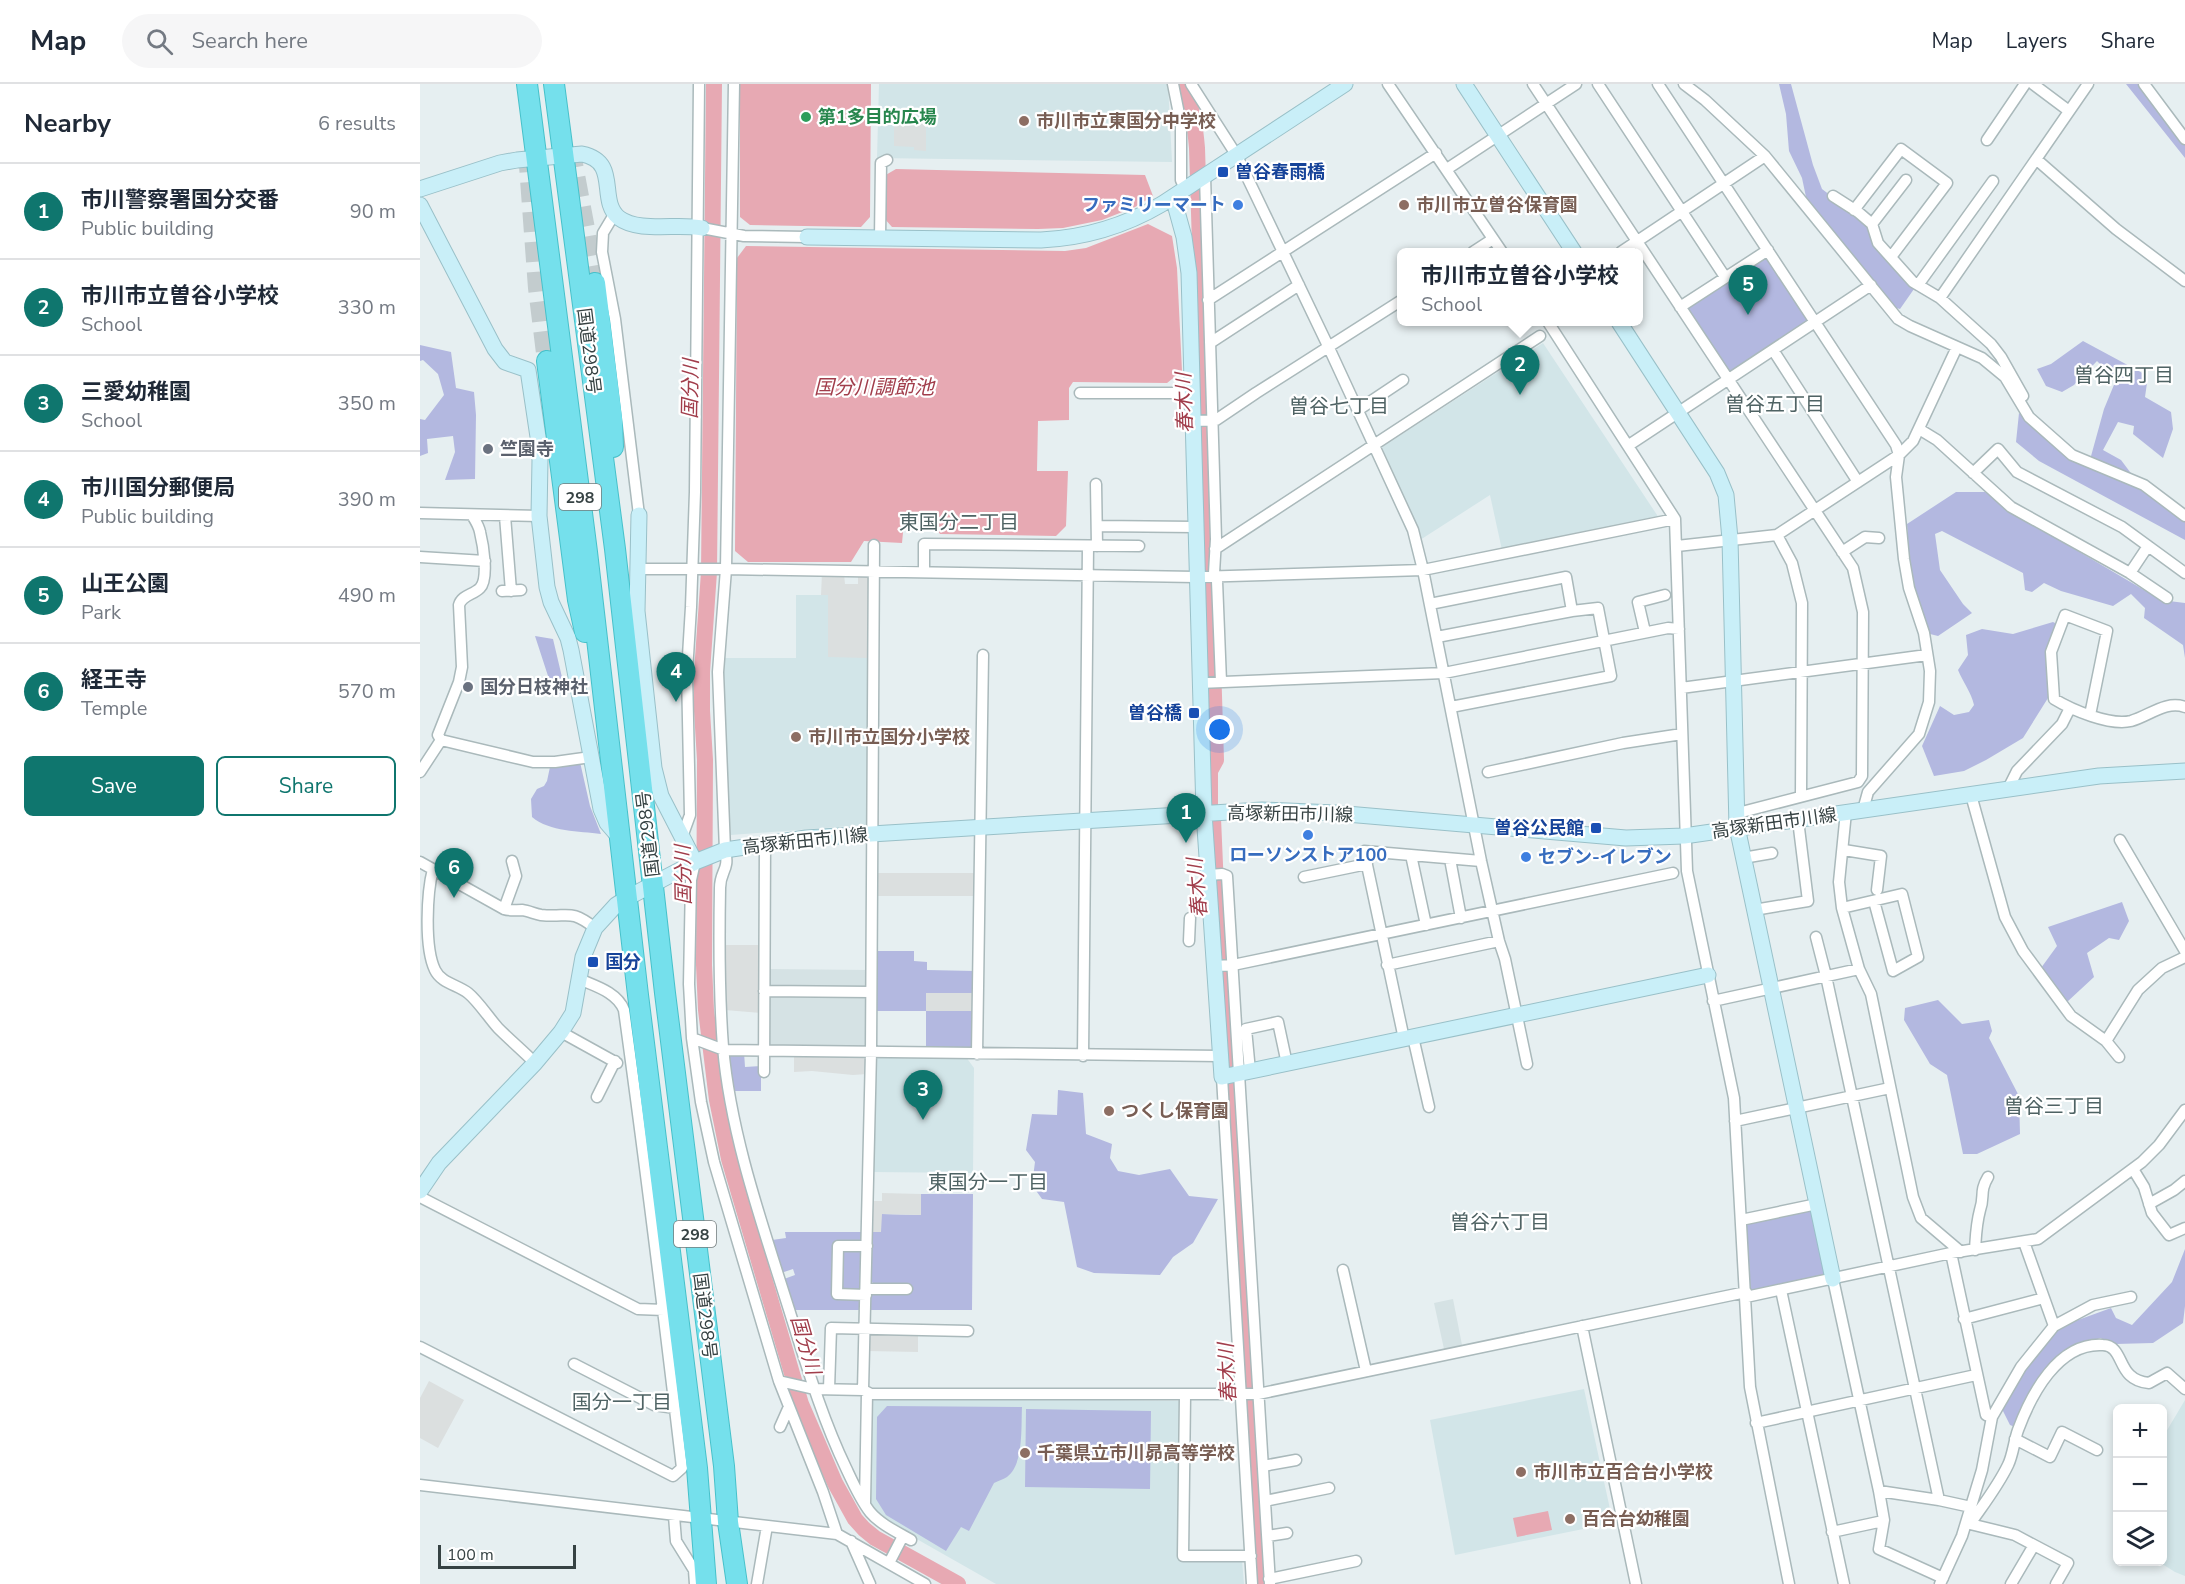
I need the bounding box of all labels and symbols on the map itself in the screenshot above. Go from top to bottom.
place label: 第1多目的広場 [818,105,937,129]
place label: 市川市立東国分中学校 [1036,109,1216,133]
marker: 第1多目的広場 [799,110,813,124]
marker: 市川市立東国分中学校 [1017,114,1031,128]
place label: 曽谷春雨橋 [1235,160,1325,184]
marker: 曽谷春雨橋 [1216,165,1230,179]
place label: ファミリーマート [1082,193,1226,217]
place label: 市川市立曽谷保育園 [1416,193,1578,217]
marker: ファミリーマート [1231,198,1245,212]
marker: 市川市立曽谷保育園 [1397,198,1411,212]
pin: 5 [1728,266,1768,315]
street label: 国道298号 [572,307,606,395]
pin: 2 [1500,346,1540,395]
water label: 国分川 [676,357,705,419]
district label: 曽谷四丁目 [2074,362,2174,389]
water label: 春木川 [1170,371,1199,433]
water label: 国分川調節池 [814,374,936,401]
district label: 曽谷五丁目 [1725,391,1825,418]
district label: 曽谷七丁目 [1289,393,1389,420]
place label: 竺園寺 [500,437,554,461]
marker: 竺園寺 [481,442,495,456]
road number: 298 [559,484,601,510]
district label: 東国分二丁目 [899,509,1019,536]
pin: 4 [656,652,696,702]
place label: 国分日枝神社 [480,675,588,699]
marker: 国分日枝神社 [461,680,475,694]
place label: 曽谷橋 [1128,701,1182,725]
marker: 曽谷橋 [1187,706,1201,720]
your location [1205,715,1234,744]
place label: 市川市立国分小学校 [808,725,970,749]
marker: 市川市立国分小学校 [789,730,803,744]
street label: 国道298号 [631,790,665,878]
pin: 1 [1166,794,1206,843]
street label: 高塚新田市川線 [1227,801,1353,827]
street label: 高塚新田市川線 [1710,802,1838,844]
place label: 曽谷公民館 [1494,816,1584,840]
marker: 曽谷公民館 [1589,821,1603,835]
street label: 高塚新田市川線 [741,822,869,860]
marker: ローソンストア100 [1301,828,1315,842]
water label: 国分川 [669,843,698,905]
place label: ローソンストア100 [1229,843,1387,867]
place label: セブン-イレブン [1538,845,1672,869]
pin: 6 [435,848,474,898]
marker: セブン-イレブン [1519,850,1533,864]
water label: 春木川 [1181,855,1214,919]
place label: 国分 [605,950,641,974]
marker: 国分 [586,955,600,969]
pin: 3 [904,1070,942,1120]
district label: 曽谷三丁目 [2004,1093,2104,1120]
place label: つくし保育園 [1121,1099,1229,1123]
marker: つくし保育園 [1102,1104,1116,1118]
district label: 東国分一丁目 [928,1169,1048,1196]
district label: 曽谷六丁目 [1450,1209,1550,1236]
road number: 298 [674,1221,716,1247]
street label: 国道298号 [688,1272,722,1360]
water label: 国分川 [784,1313,827,1380]
water label: 春木川 [1212,1340,1243,1404]
district label: 国分一丁目 [572,1389,672,1416]
place label: 千葉県立市川昴高等学校 [1037,1441,1235,1465]
marker: 千葉県立市川昴高等学校 [1018,1446,1032,1460]
place label: 市川市立百合台小学校 [1533,1460,1713,1484]
marker: 市川市立百合台小学校 [1514,1465,1528,1479]
place label: 百合台幼稚園 [1582,1507,1690,1531]
marker: 百合台幼稚園 [1563,1512,1577,1526]
scale bar [438,1542,576,1570]

